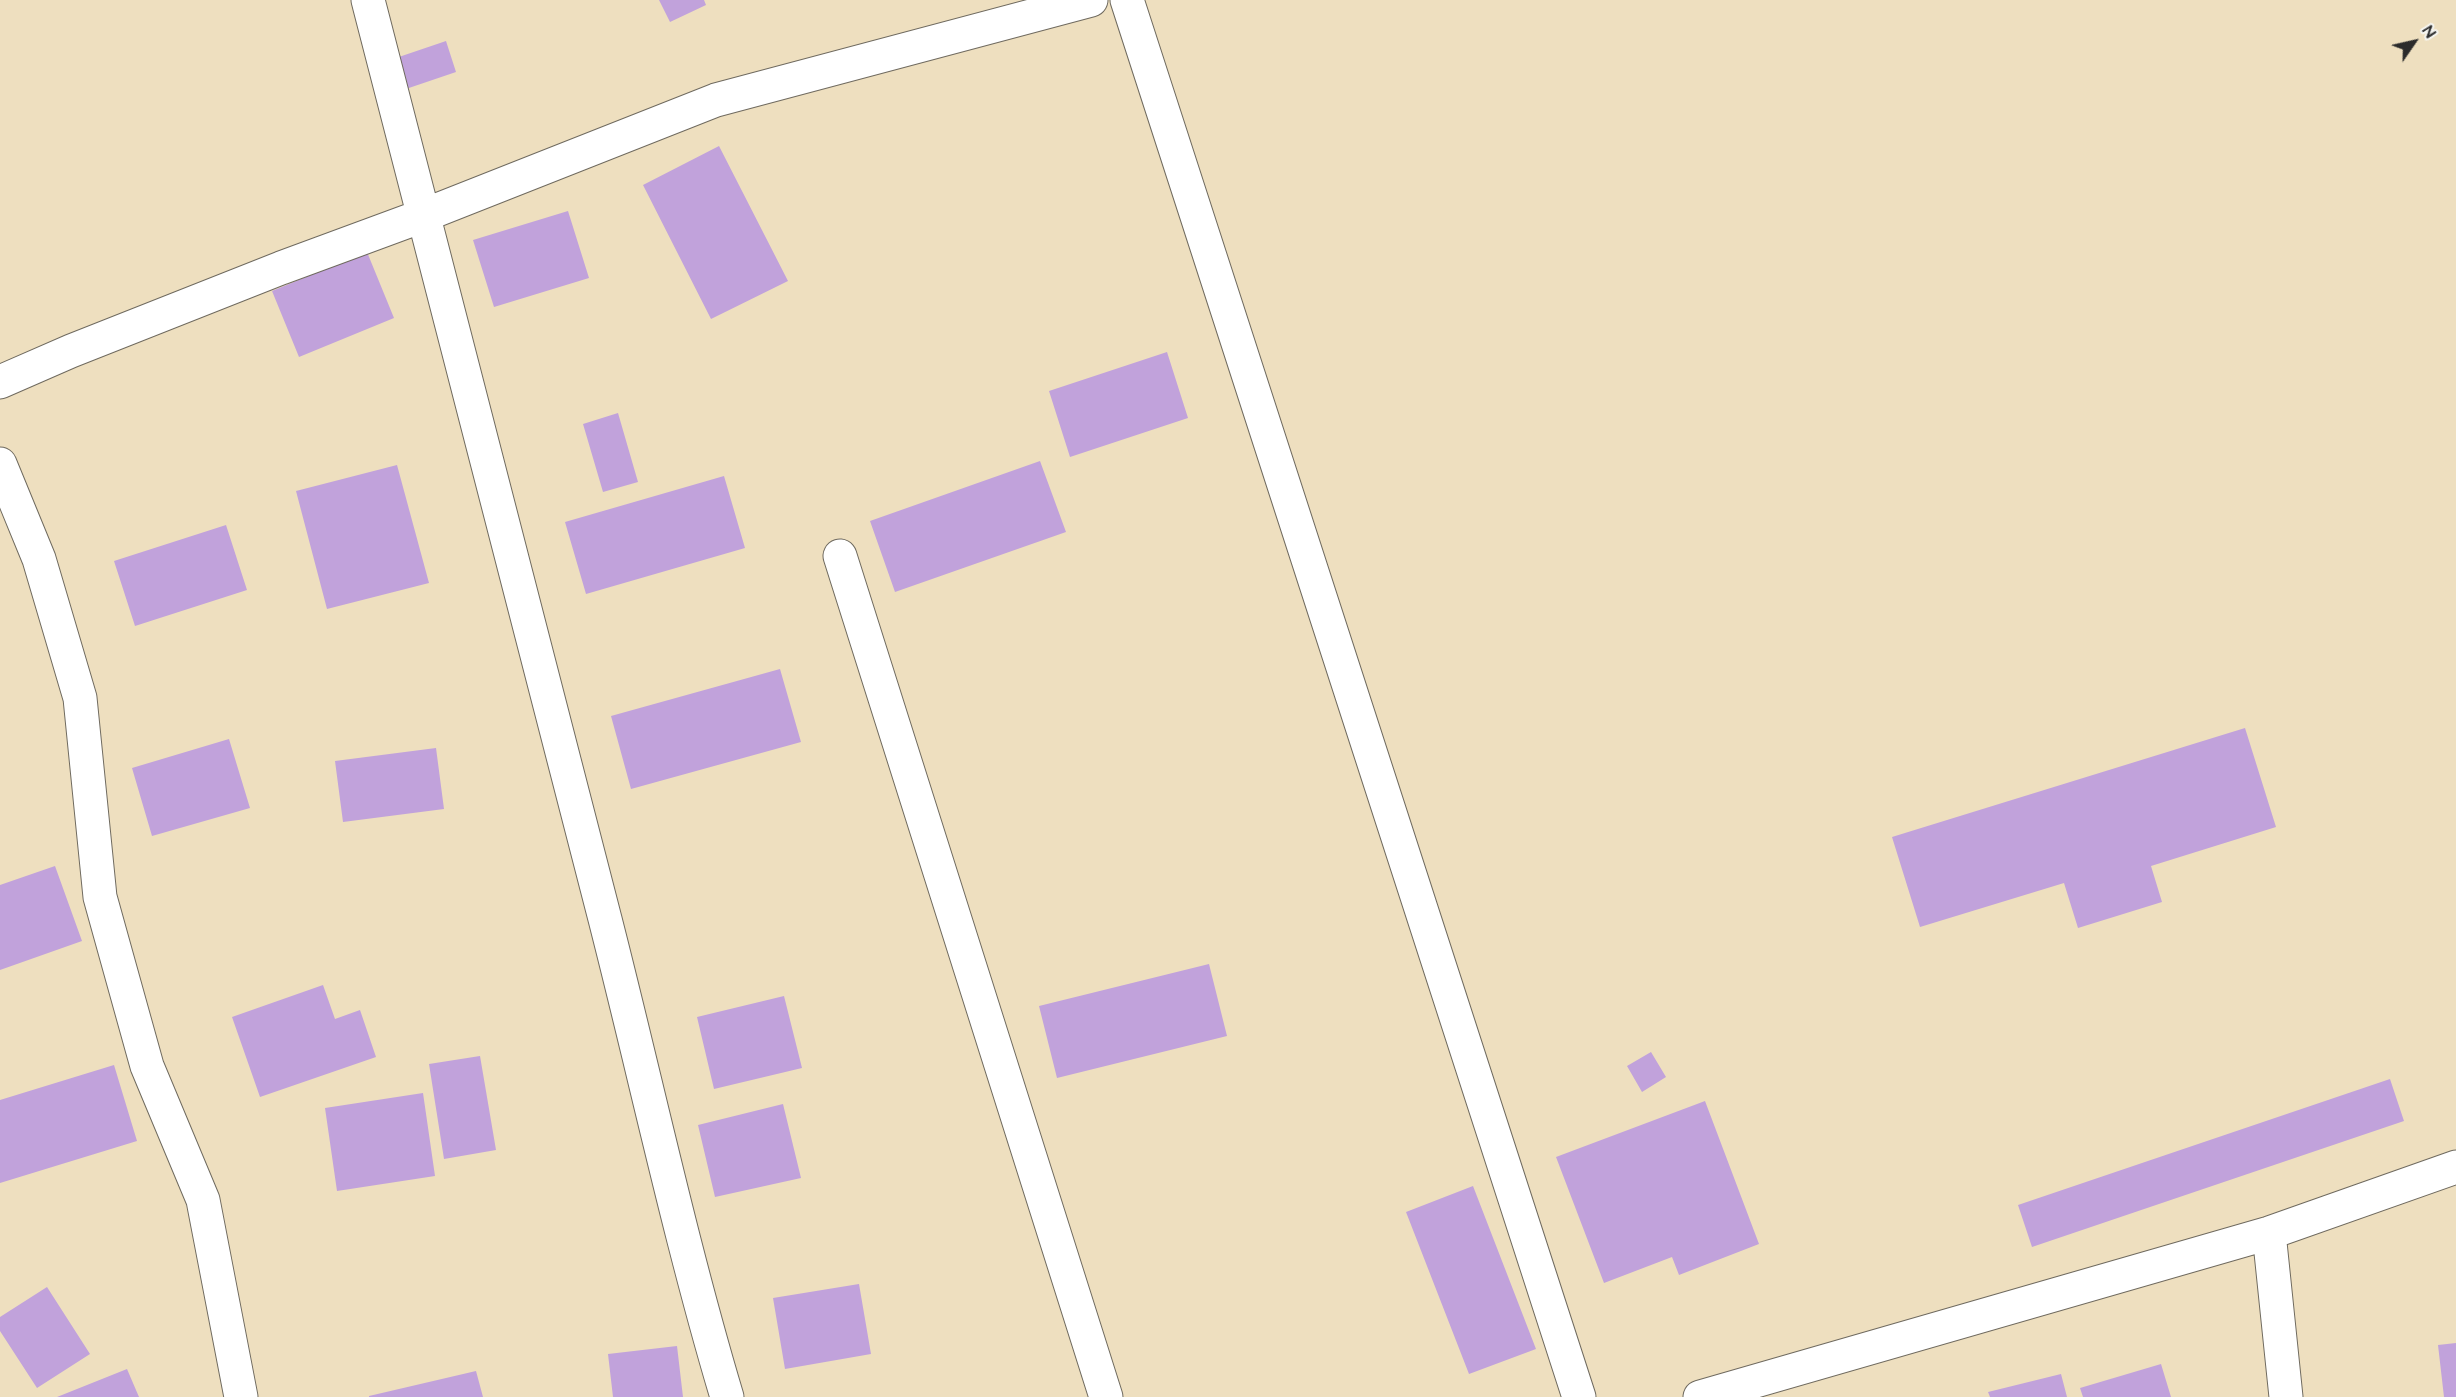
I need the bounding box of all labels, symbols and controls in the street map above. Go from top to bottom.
north arrow [2384,12,2444,72]
text: N [2417,22,2441,42]

